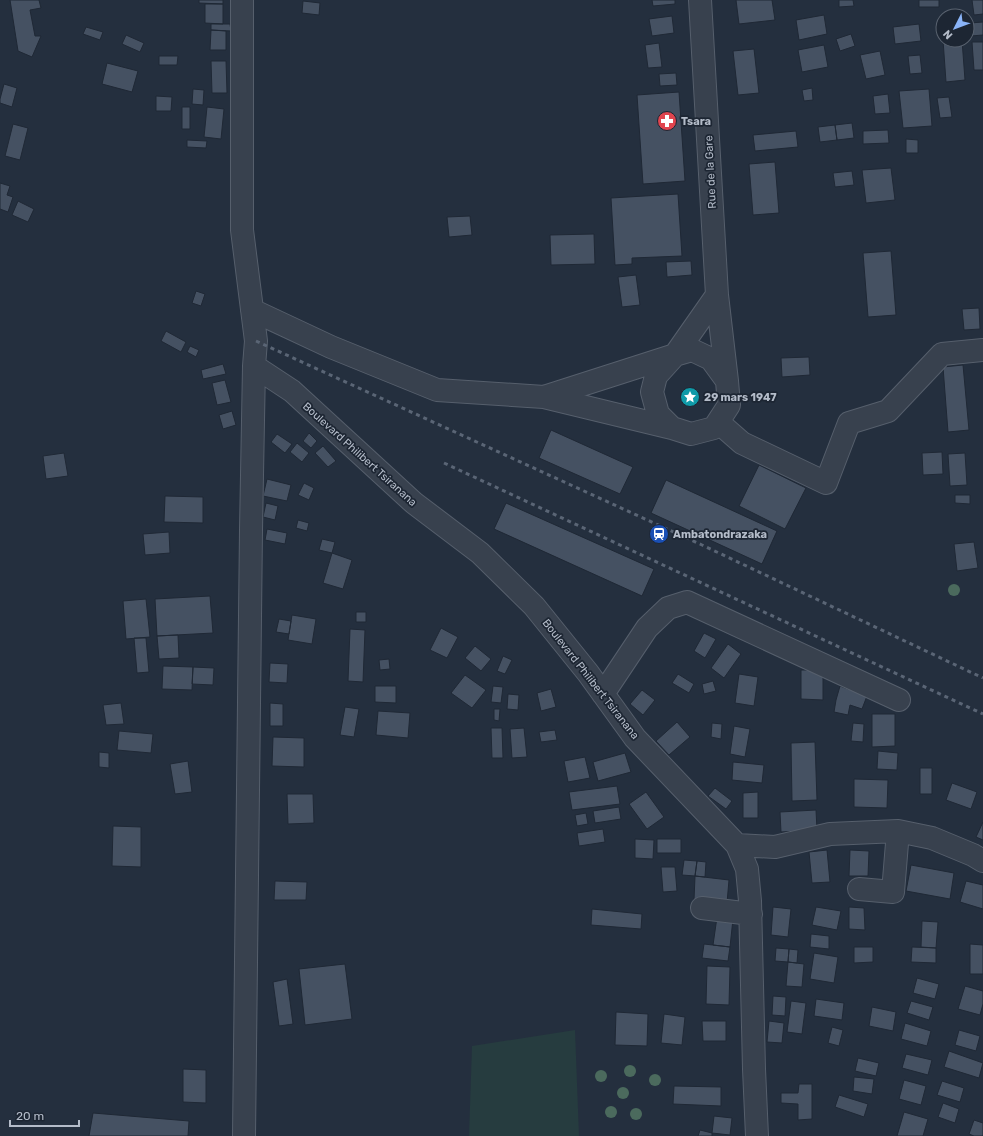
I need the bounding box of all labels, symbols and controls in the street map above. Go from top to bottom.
north arrow [935,8,975,48]
text: N [940,27,955,42]
pharmacy icon: Tsara [656,110,678,132]
place label: Tsara [681,115,711,128]
street label: Rue de la Gare [702,135,719,209]
place icon: 29 mars 1947 [679,386,701,408]
place label: 29 mars 1947 [704,391,777,404]
street label: Boulevard Philibert Tsiranana [300,400,419,509]
station icon: Ambatondrazaka [648,523,670,545]
place label: Ambatondrazaka [673,528,767,541]
street label: Boulevard Philibert Tsiranana [540,617,642,742]
scale bar [10,1102,79,1128]
text: 20 m [16,1109,44,1123]

